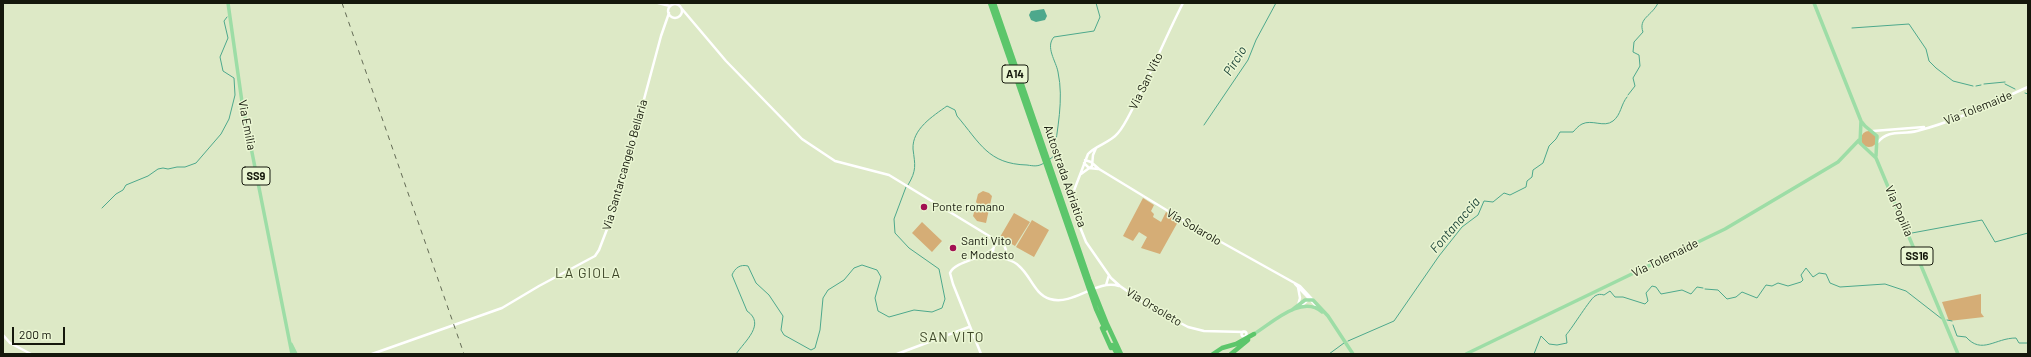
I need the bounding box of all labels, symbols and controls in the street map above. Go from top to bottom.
water label: Pircio [1220,43,1250,79]
street label: Via San Vito [1126,50,1166,112]
road number: A14 [1002,65,1028,83]
street label: Via Tolemaide [1942,88,2014,128]
street label: Via Santarcangelo Bellaria [599,98,651,232]
street label: Via Emilia [235,99,259,151]
street label: Autostrada Adriatica [1041,123,1089,229]
road number: SS9 [242,167,270,185]
street label: Via Popilia [1882,183,1916,239]
water label: Fontanaccia [1427,194,1483,256]
place label: Ponte romano [932,200,1005,214]
marker: Ponte romano [919,202,929,212]
street label: Via Solarolo [1164,205,1224,249]
place label: Santi Vito e Modesto [961,234,1014,262]
street label: Via Tolemaide [1629,236,1701,280]
marker: Santi Vito e Modesto [948,243,958,253]
road number: SS16 [1901,247,1933,265]
district label: LA GIOLA [555,265,621,281]
street label: Via Orsoleto [1123,285,1185,329]
scale bar [14,319,67,345]
text: 200 m [19,327,51,341]
district label: SAN VITO [920,329,984,345]

